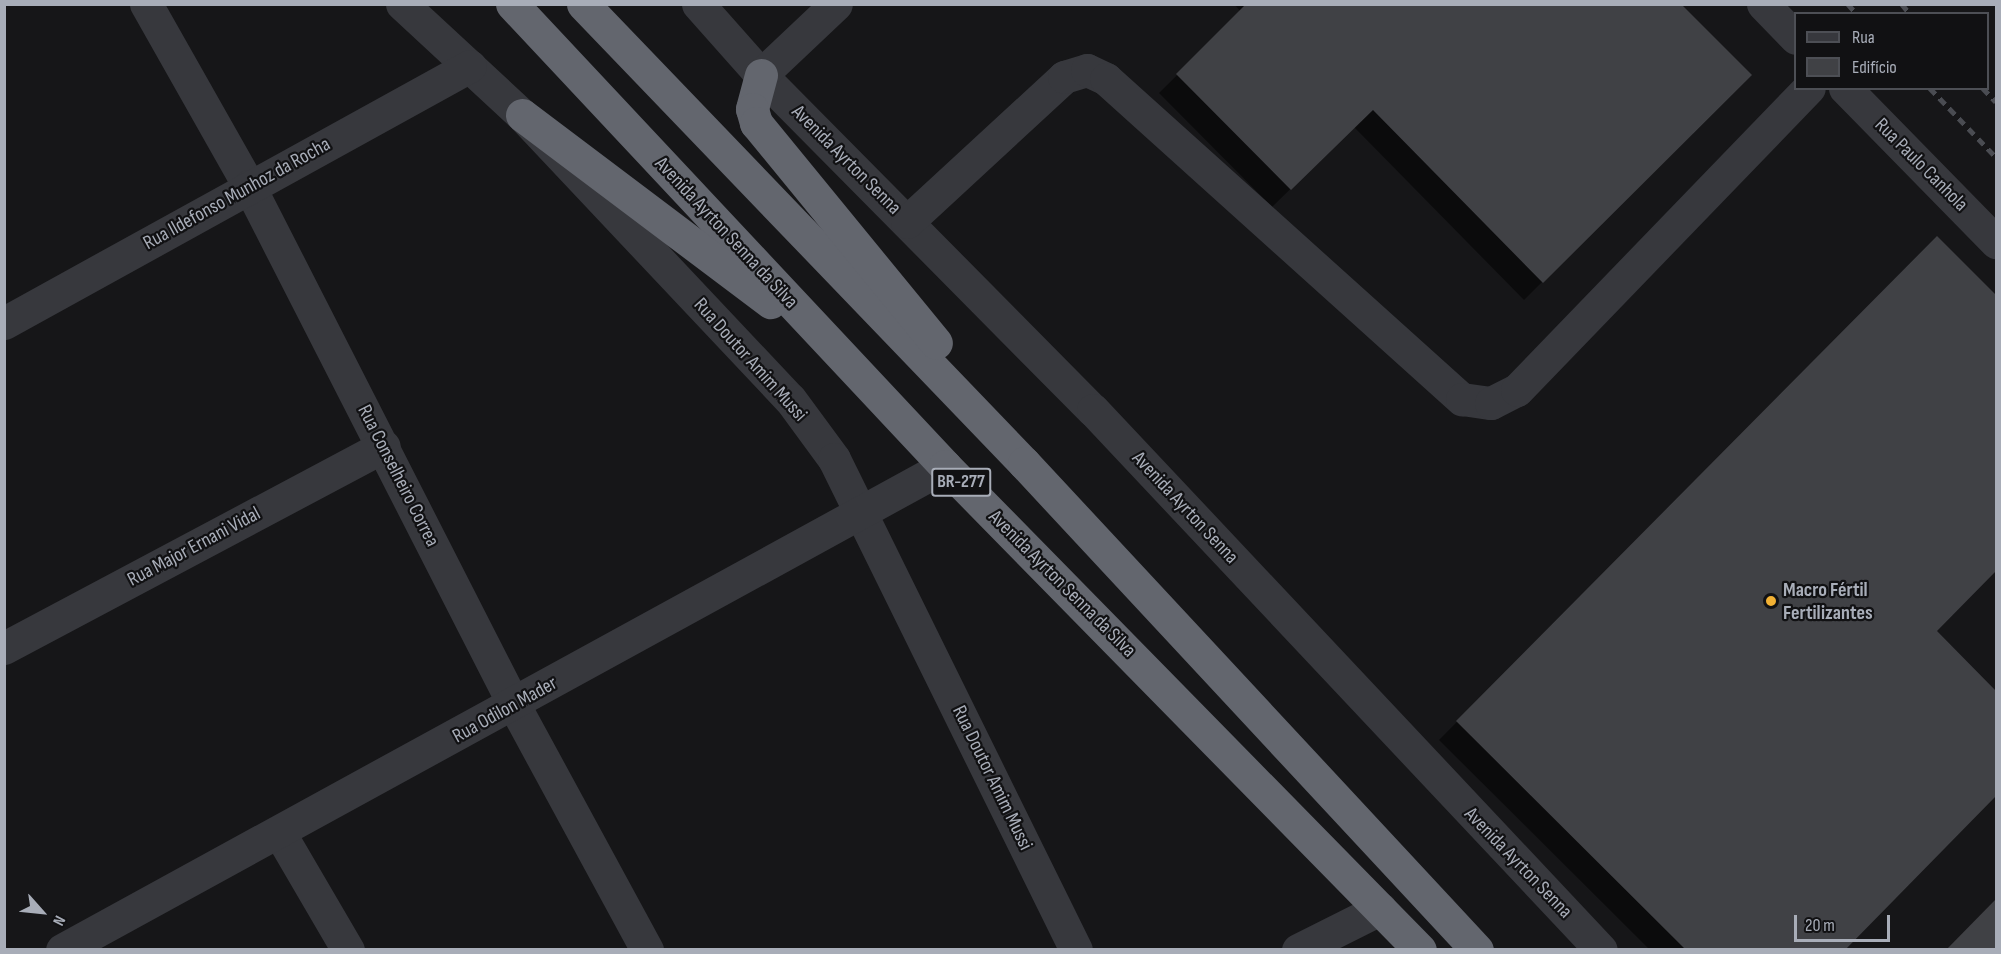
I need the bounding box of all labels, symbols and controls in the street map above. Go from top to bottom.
legend [1794,12,1989,90]
text: Rua [1852,27,1875,48]
text: Edifício [1852,57,1897,78]
street label: Avenida Ayrton Senna [786,100,906,220]
street label: Rua Paulo Canhola [1869,113,1973,217]
street label: Rua Ildefonso Munhoz da Rocha [139,133,335,255]
street label: Avenida Ayrton Senna da Silva [650,152,802,314]
street label: Rua Doutor Amim Mussi [688,293,812,427]
street label: Rua Conselheiro Correa [352,401,444,551]
street label: Avenida Ayrton Senna [1127,447,1243,569]
road number: BR-277 [931,467,991,497]
street label: Rua Major Ernani Vidal [123,502,265,592]
street label: Avenida Ayrton Senna da Silva [983,505,1141,663]
place label: Macro Fértil Fertilizantes [1783,578,1873,625]
marker: Macro Fértil Fertilizantes [1764,594,1778,608]
street label: Rua Odilon Mader [449,671,561,749]
street label: Rua Doutor Amim Mussi [947,702,1037,854]
street label: Avenida Ayrton Senna [1459,803,1577,923]
north arrow [12,882,72,942]
scale bar [1797,903,1893,941]
text: N [48,912,69,929]
text: 20 m [1805,915,1835,936]

